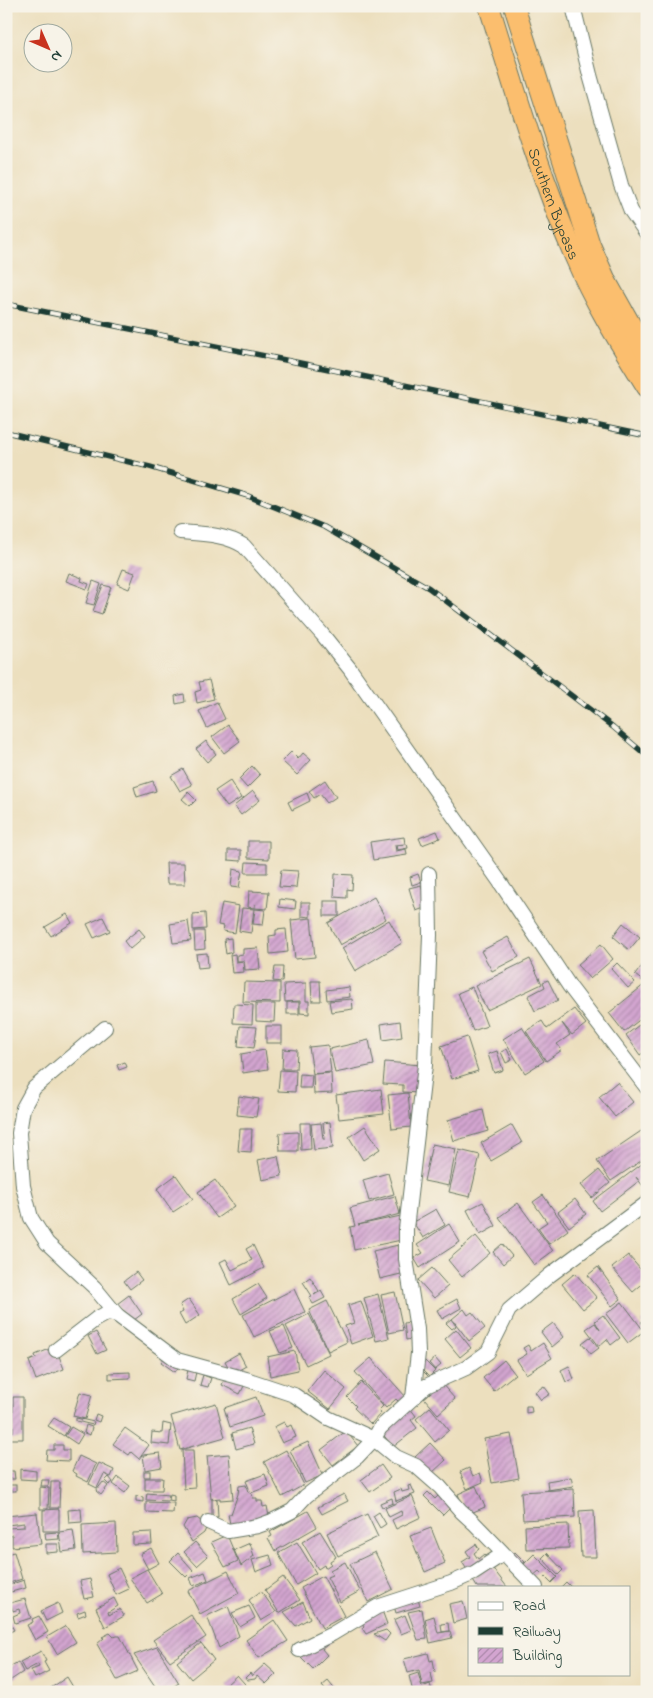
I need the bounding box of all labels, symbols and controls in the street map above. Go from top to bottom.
north arrow [22,22,72,72]
text: N [45,45,67,67]
street label: Southern Bypass [521,145,585,264]
legend [468,1586,630,1676]
text: Road [513,1595,546,1617]
text: Railway [513,1621,561,1644]
text: Building [512,1645,562,1668]

